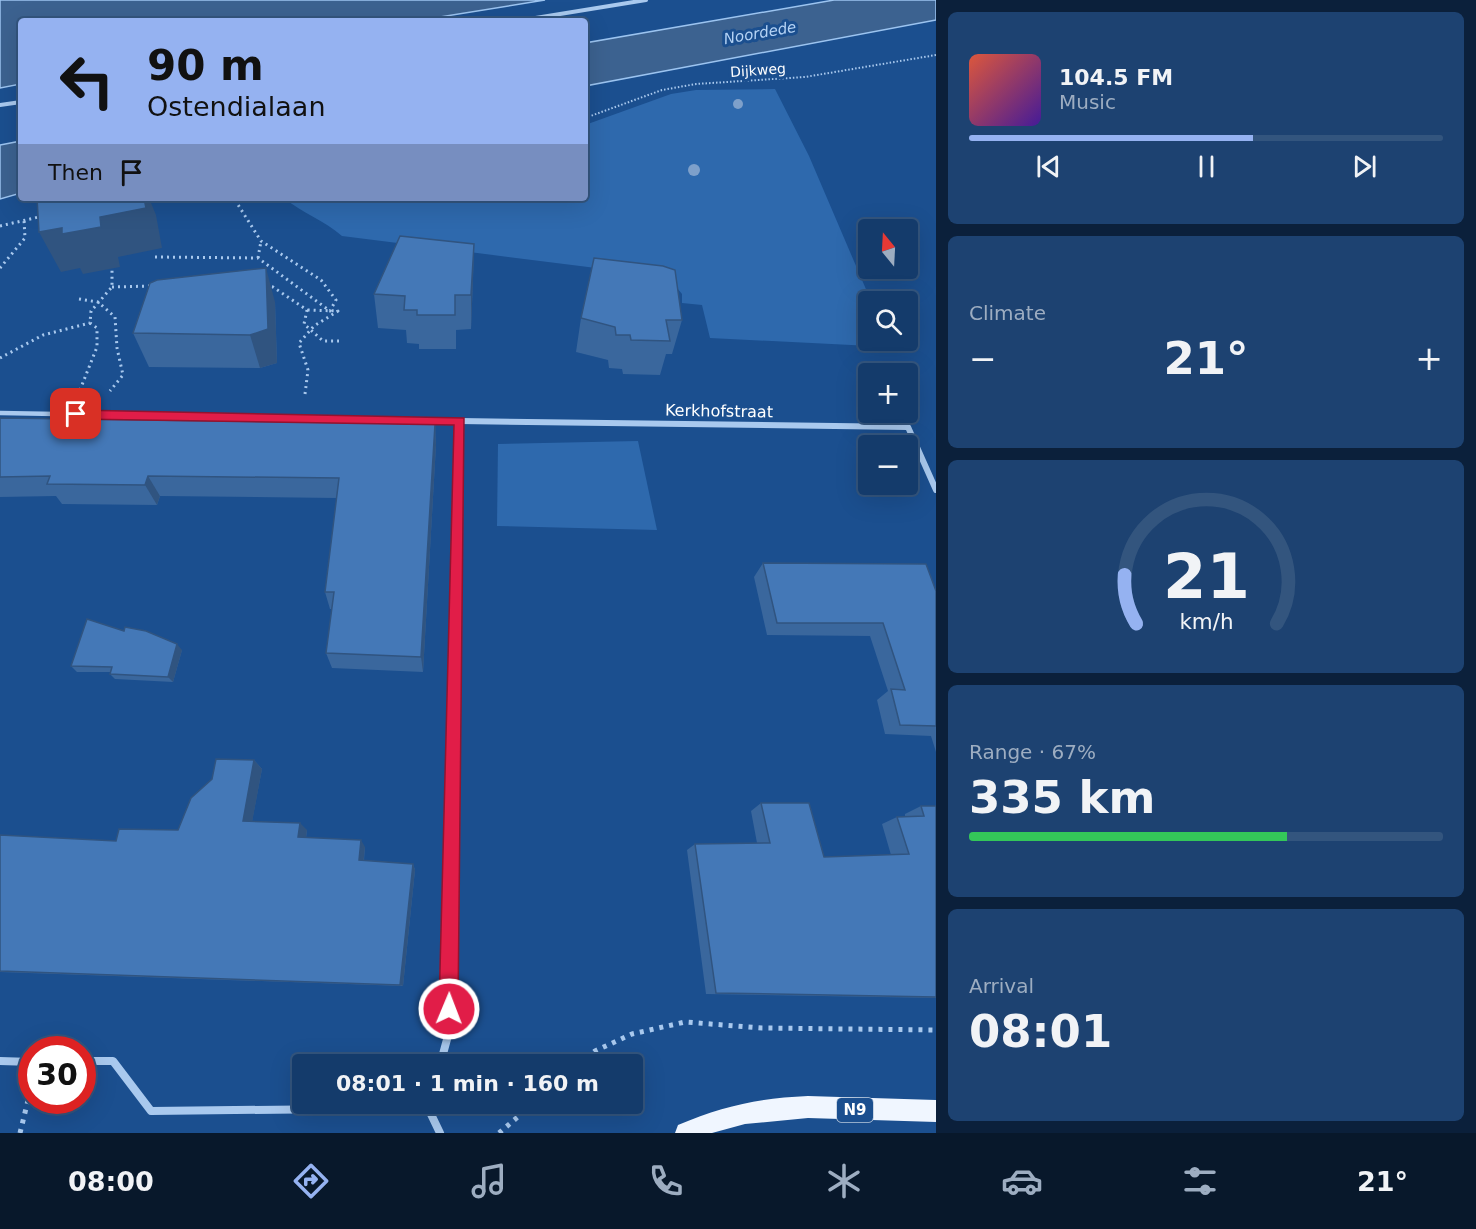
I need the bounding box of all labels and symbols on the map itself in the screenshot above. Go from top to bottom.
water label: Noordede [722,18,798,48]
street label: Dijkweg [730,60,786,80]
north arrow [858,219,918,279]
pin [50,388,101,439]
street label: Kerkhofstraat [665,401,773,421]
position arrow [417,977,481,1041]
speed limit sign: 30 [18,1036,96,1114]
road number: N9 [837,1098,873,1122]

